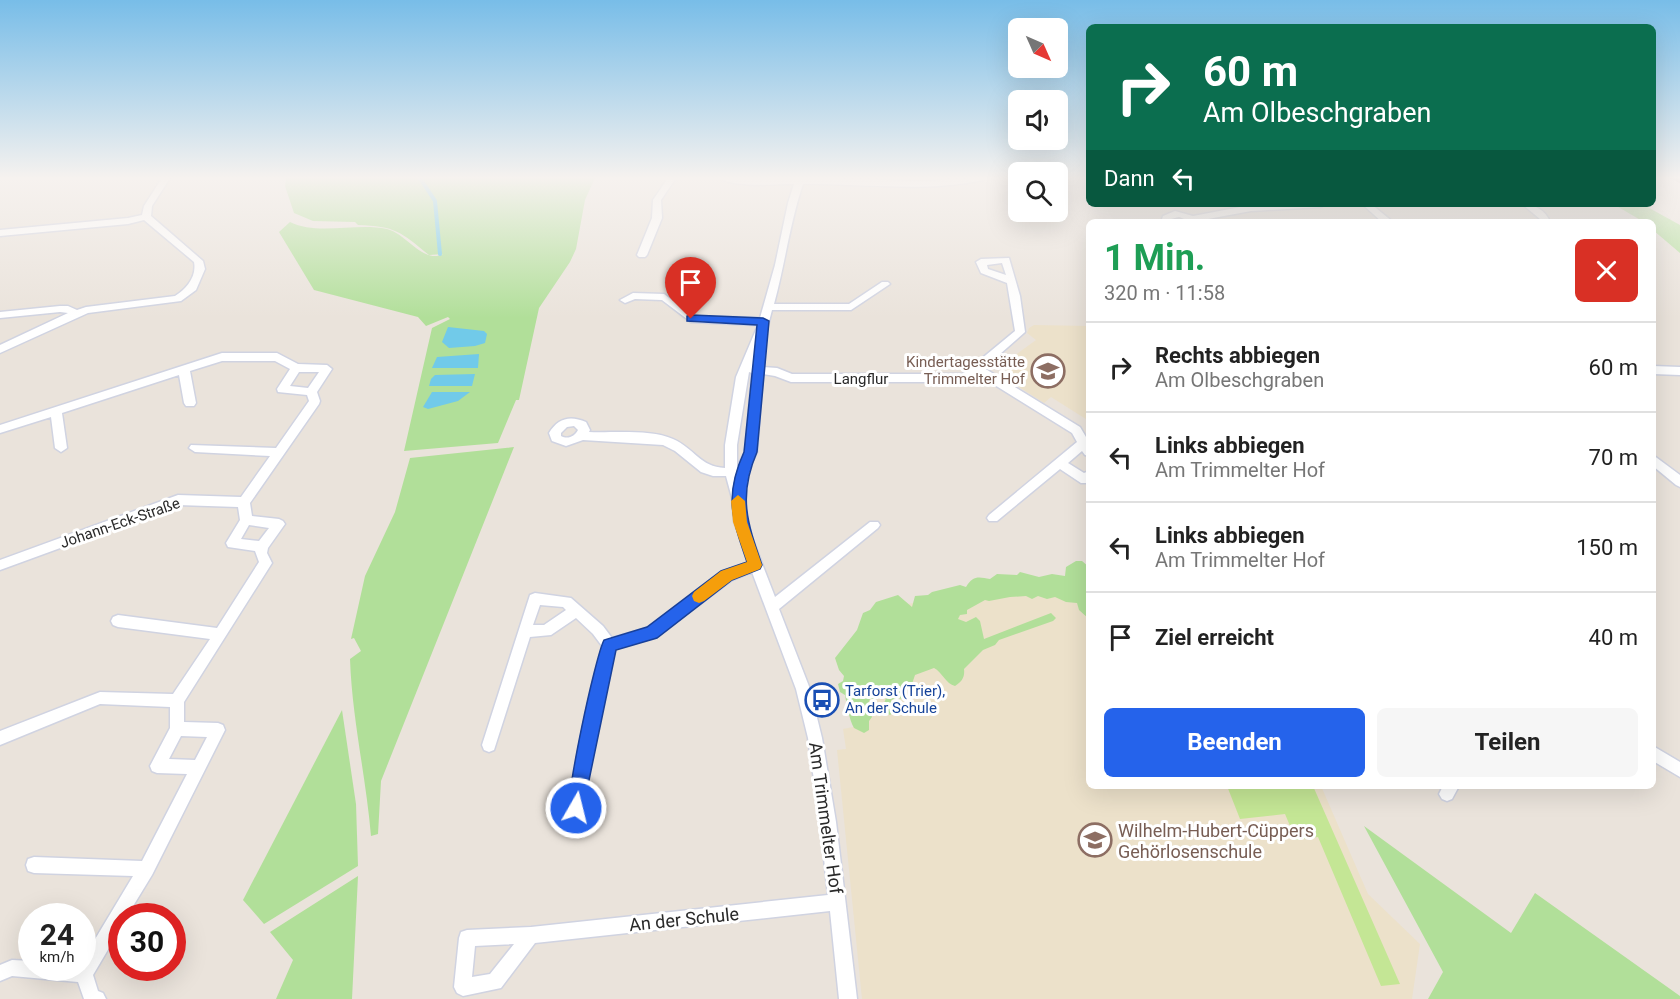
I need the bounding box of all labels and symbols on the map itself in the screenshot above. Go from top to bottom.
north arrow [1008,18,1068,78]
pin [665,257,716,319]
place label: Kindertagesstätte Trimmelter Hof [906,353,1026,388]
school or university icon: Kindertagesstätte Trimmelter Hof [1030,353,1066,389]
street label: Langflur [834,370,888,388]
street label: Johann-Eck-Straße [58,494,182,552]
bus stop icon: Tarforst (Trier), An der Schule [804,682,840,718]
place label: Tarforst (Trier), An der Schule [845,682,945,717]
street label: Am Trimmelter Hof [805,741,847,896]
position arrow [544,776,608,840]
place label: Wilhelm-Hubert-Cüppers Gehörlosenschule [1118,820,1314,862]
school or university icon: Wilhelm-Hubert-Cüppers Gehörlosenschule [1077,822,1113,858]
speed limit sign: 30 [108,903,186,981]
street label: An der Schule [628,903,740,935]

